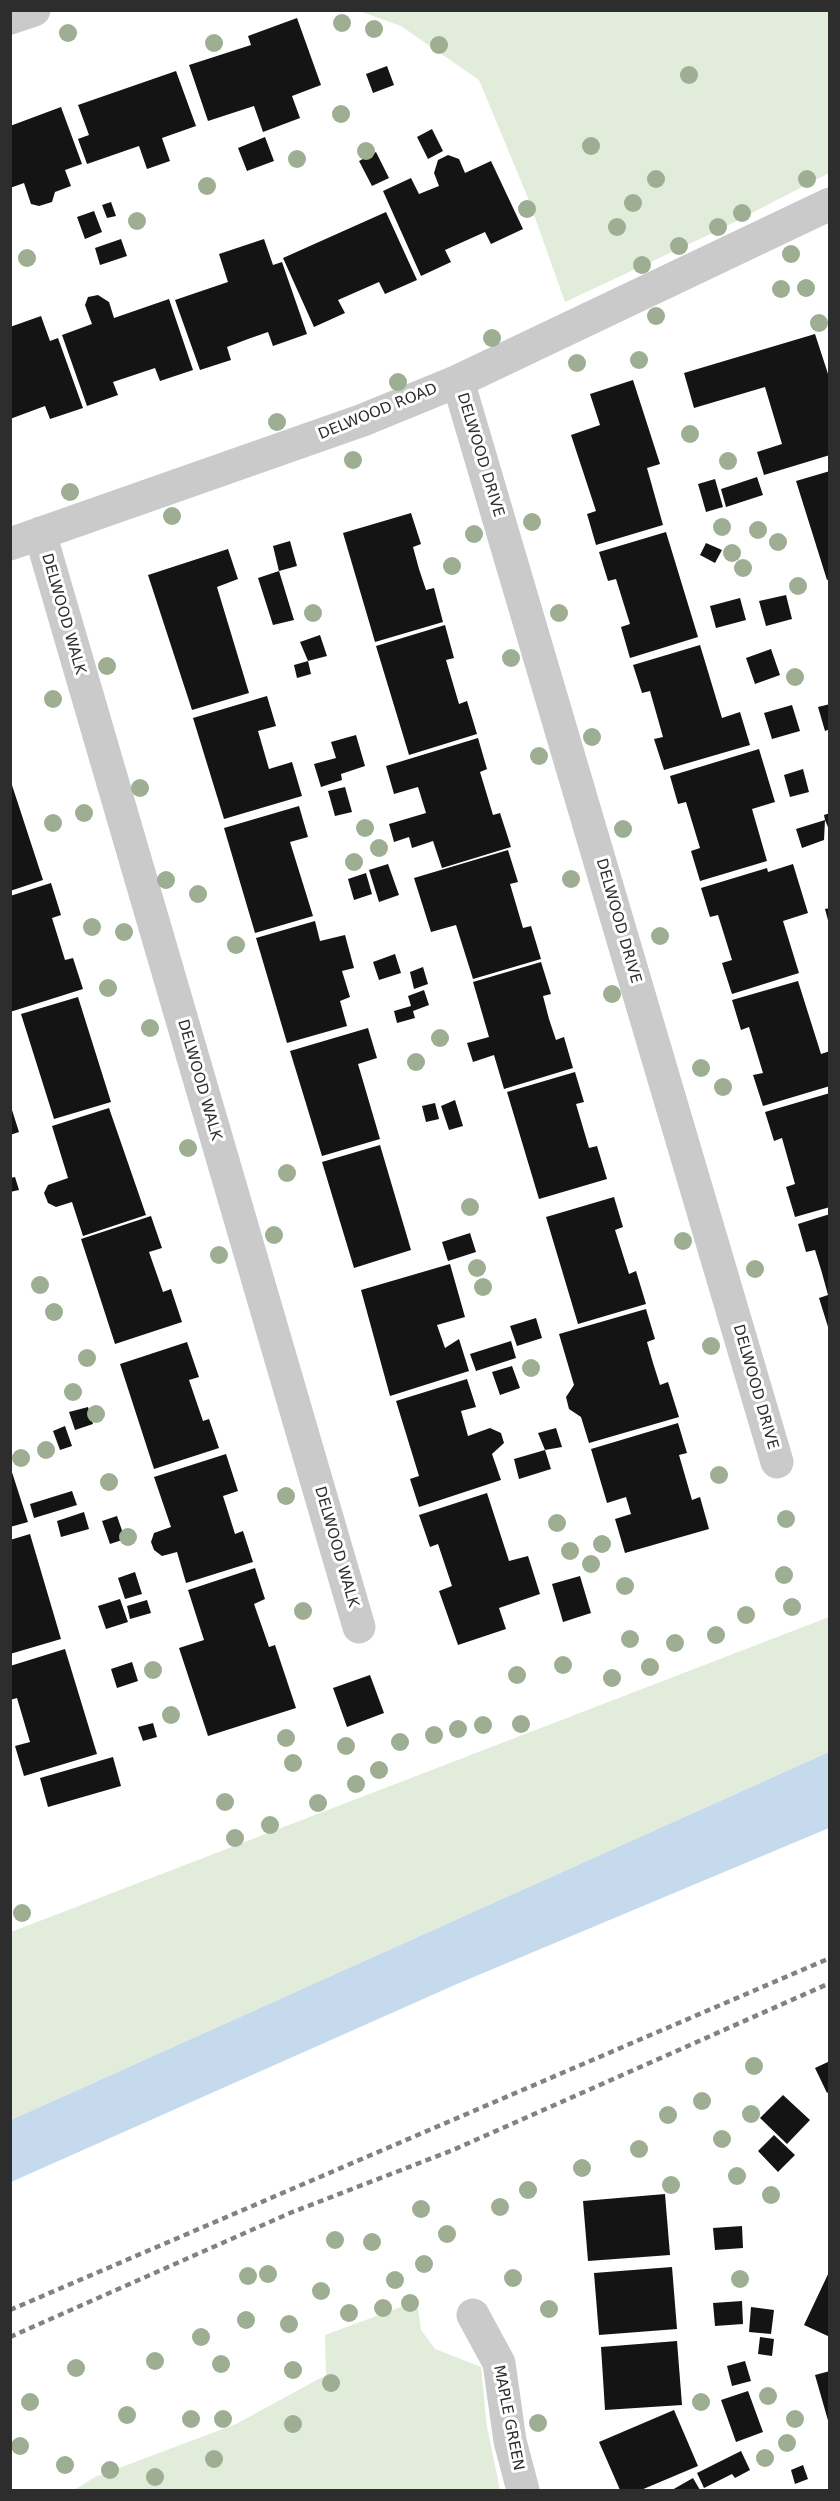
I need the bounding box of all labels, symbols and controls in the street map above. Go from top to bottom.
street label: DELWOOD ROAD [316,380,440,444]
street label: DELWOOD DRIVE [453,391,507,519]
street label: DELWOOD WALK [37,551,89,677]
street label: DELWOOD DRIVE [592,857,644,985]
street label: DELWOOD WALK [173,1017,225,1143]
street label: DELWOOD DRIVE [729,1323,781,1451]
street label: DELWOOD WALK [310,1484,362,1610]
street label: MAPLE GREEN [489,2364,527,2472]

